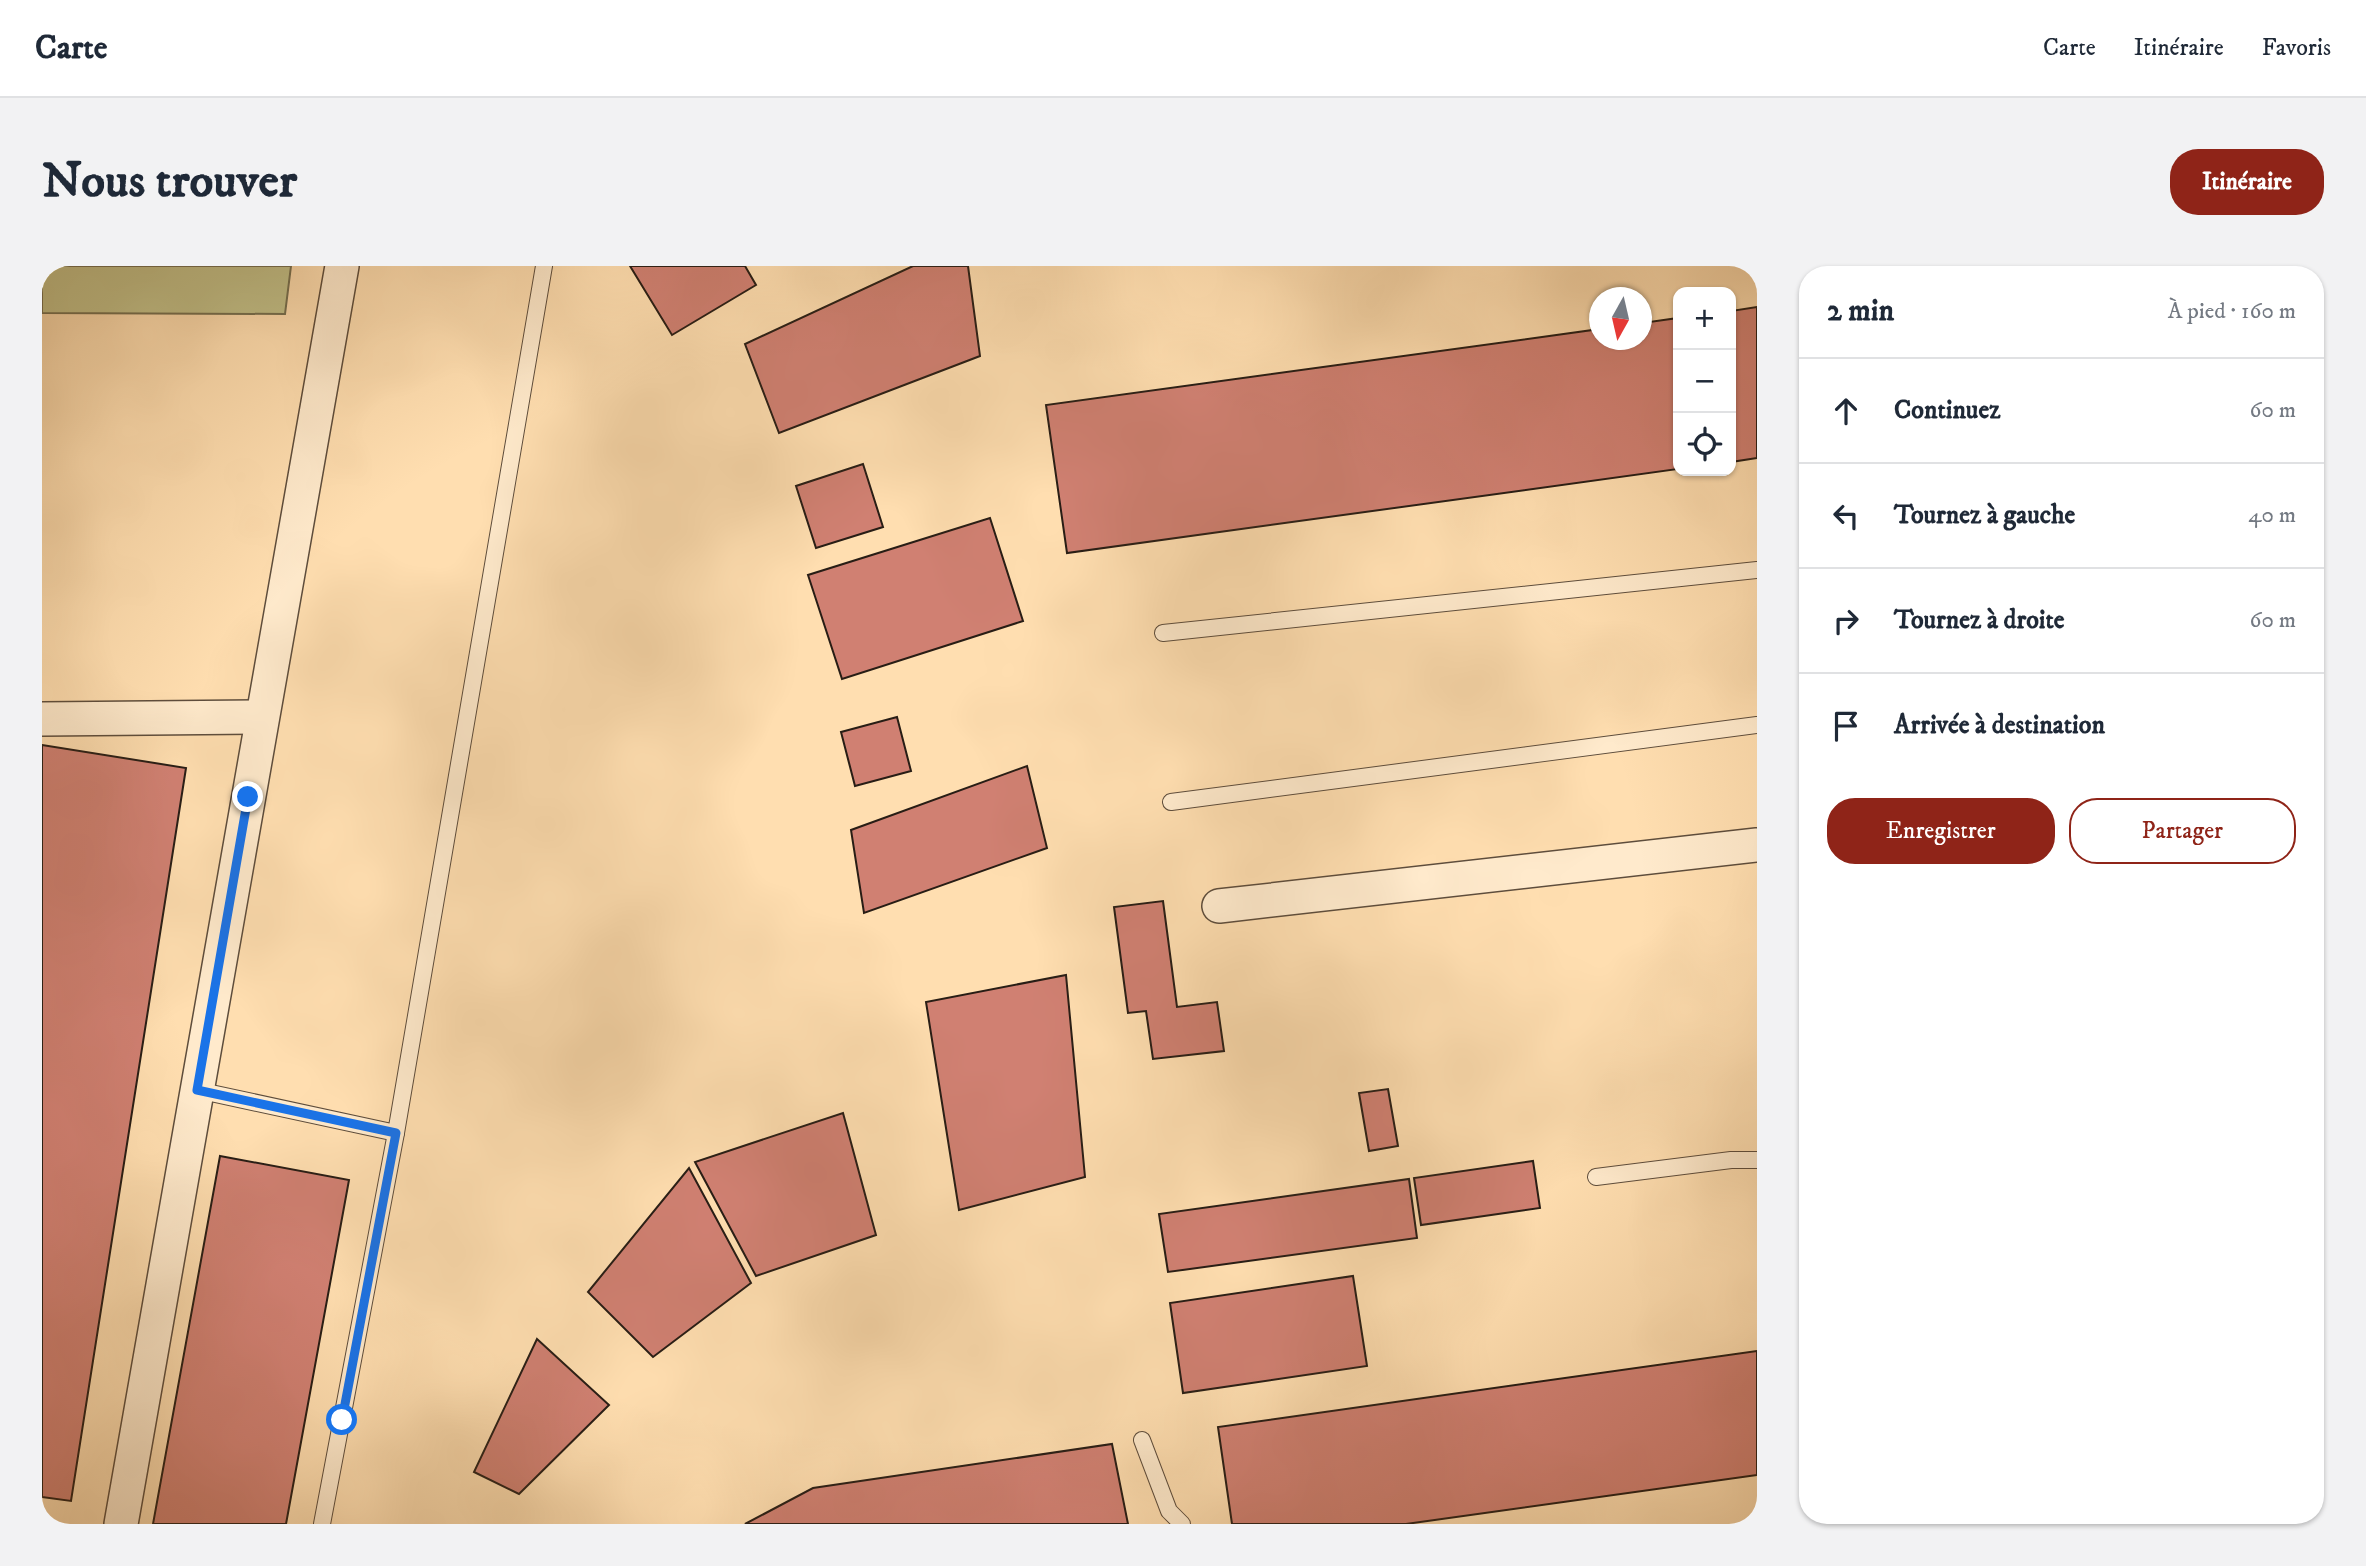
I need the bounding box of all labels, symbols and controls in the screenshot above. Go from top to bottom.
text: Carte [35,28,107,69]
text: Carte [2043,33,2096,63]
text: Itinéraire [2134,33,2224,63]
text: Favoris [2262,33,2331,63]
button: Itinéraire [2170,149,2324,215]
text: Nous trouver [42,151,297,213]
north arrow [1589,287,1652,350]
map controls [1673,287,1736,476]
button: + [1673,287,1736,350]
text: 2 min [1827,293,1894,330]
text: À pied · 160 m [2168,297,2296,326]
button: − [1673,350,1736,413]
icon: ahead [1827,392,1865,430]
text: Continuez [1894,394,2000,427]
text: 60 m [2249,396,2296,425]
button: locate [1673,413,1736,476]
icon: left [1827,497,1865,535]
text: Tournez à gauche [1894,499,2075,532]
text: 40 m [2248,501,2296,530]
icon: right [1827,602,1865,640]
text: Tournez à droite [1894,604,2065,637]
text: 60 m [2249,606,2296,635]
icon: arrive [1827,707,1865,745]
text: Arrivée à destination [1894,709,2105,742]
route end [232,781,263,812]
button: Enregistrer [1827,798,2055,864]
button: Partager [2069,798,2296,864]
route start [326,1404,357,1435]

